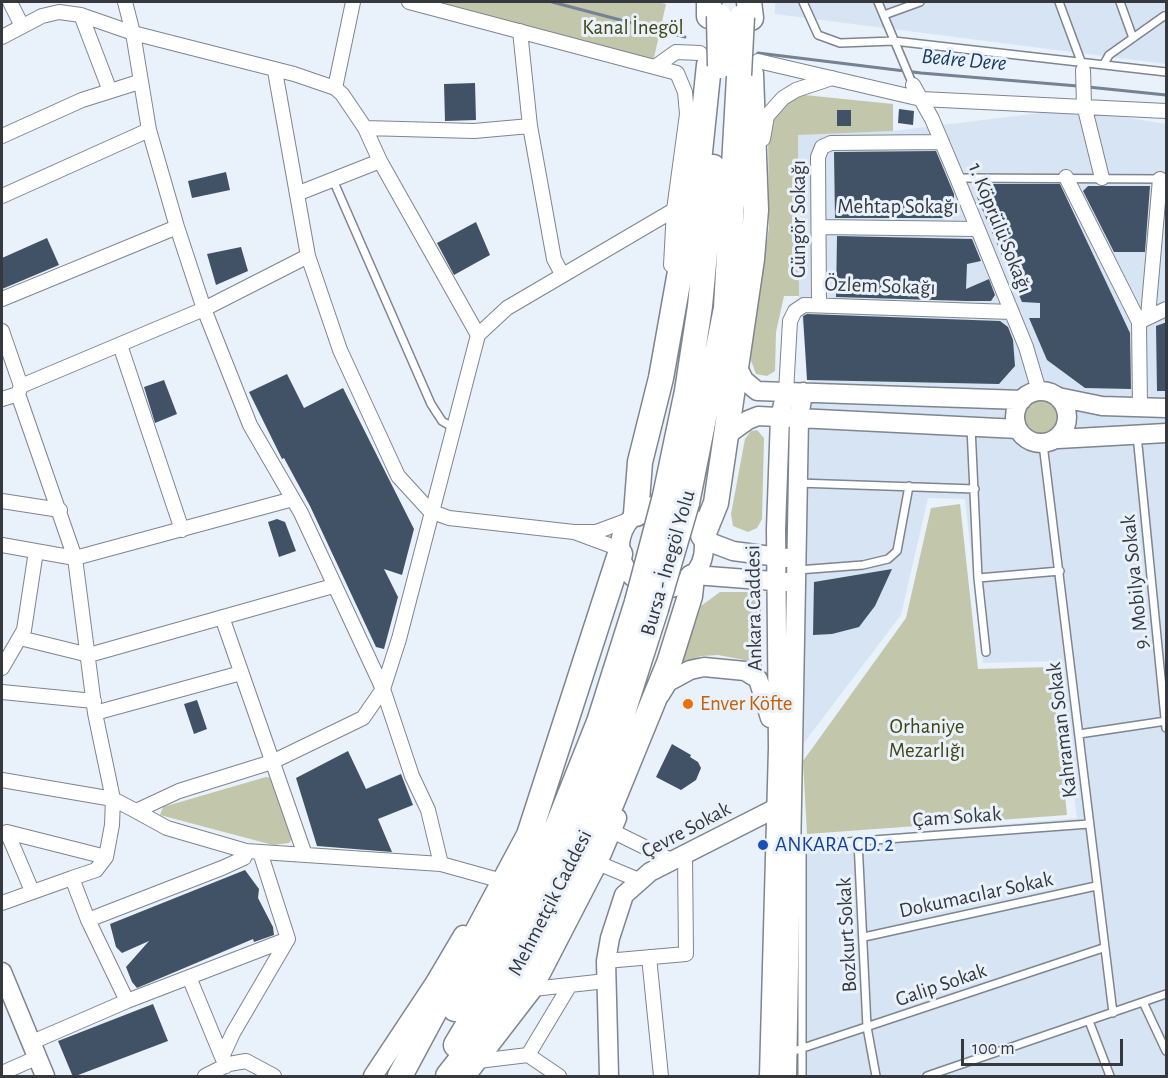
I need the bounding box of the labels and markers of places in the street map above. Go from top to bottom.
place label: Enver Köfte [700,691,792,717]
marker: Enver Köfte [681,697,695,711]
place label: ANKARA CD. 2 [775,832,894,858]
marker: ANKARA CD. 2 [756,838,770,852]

